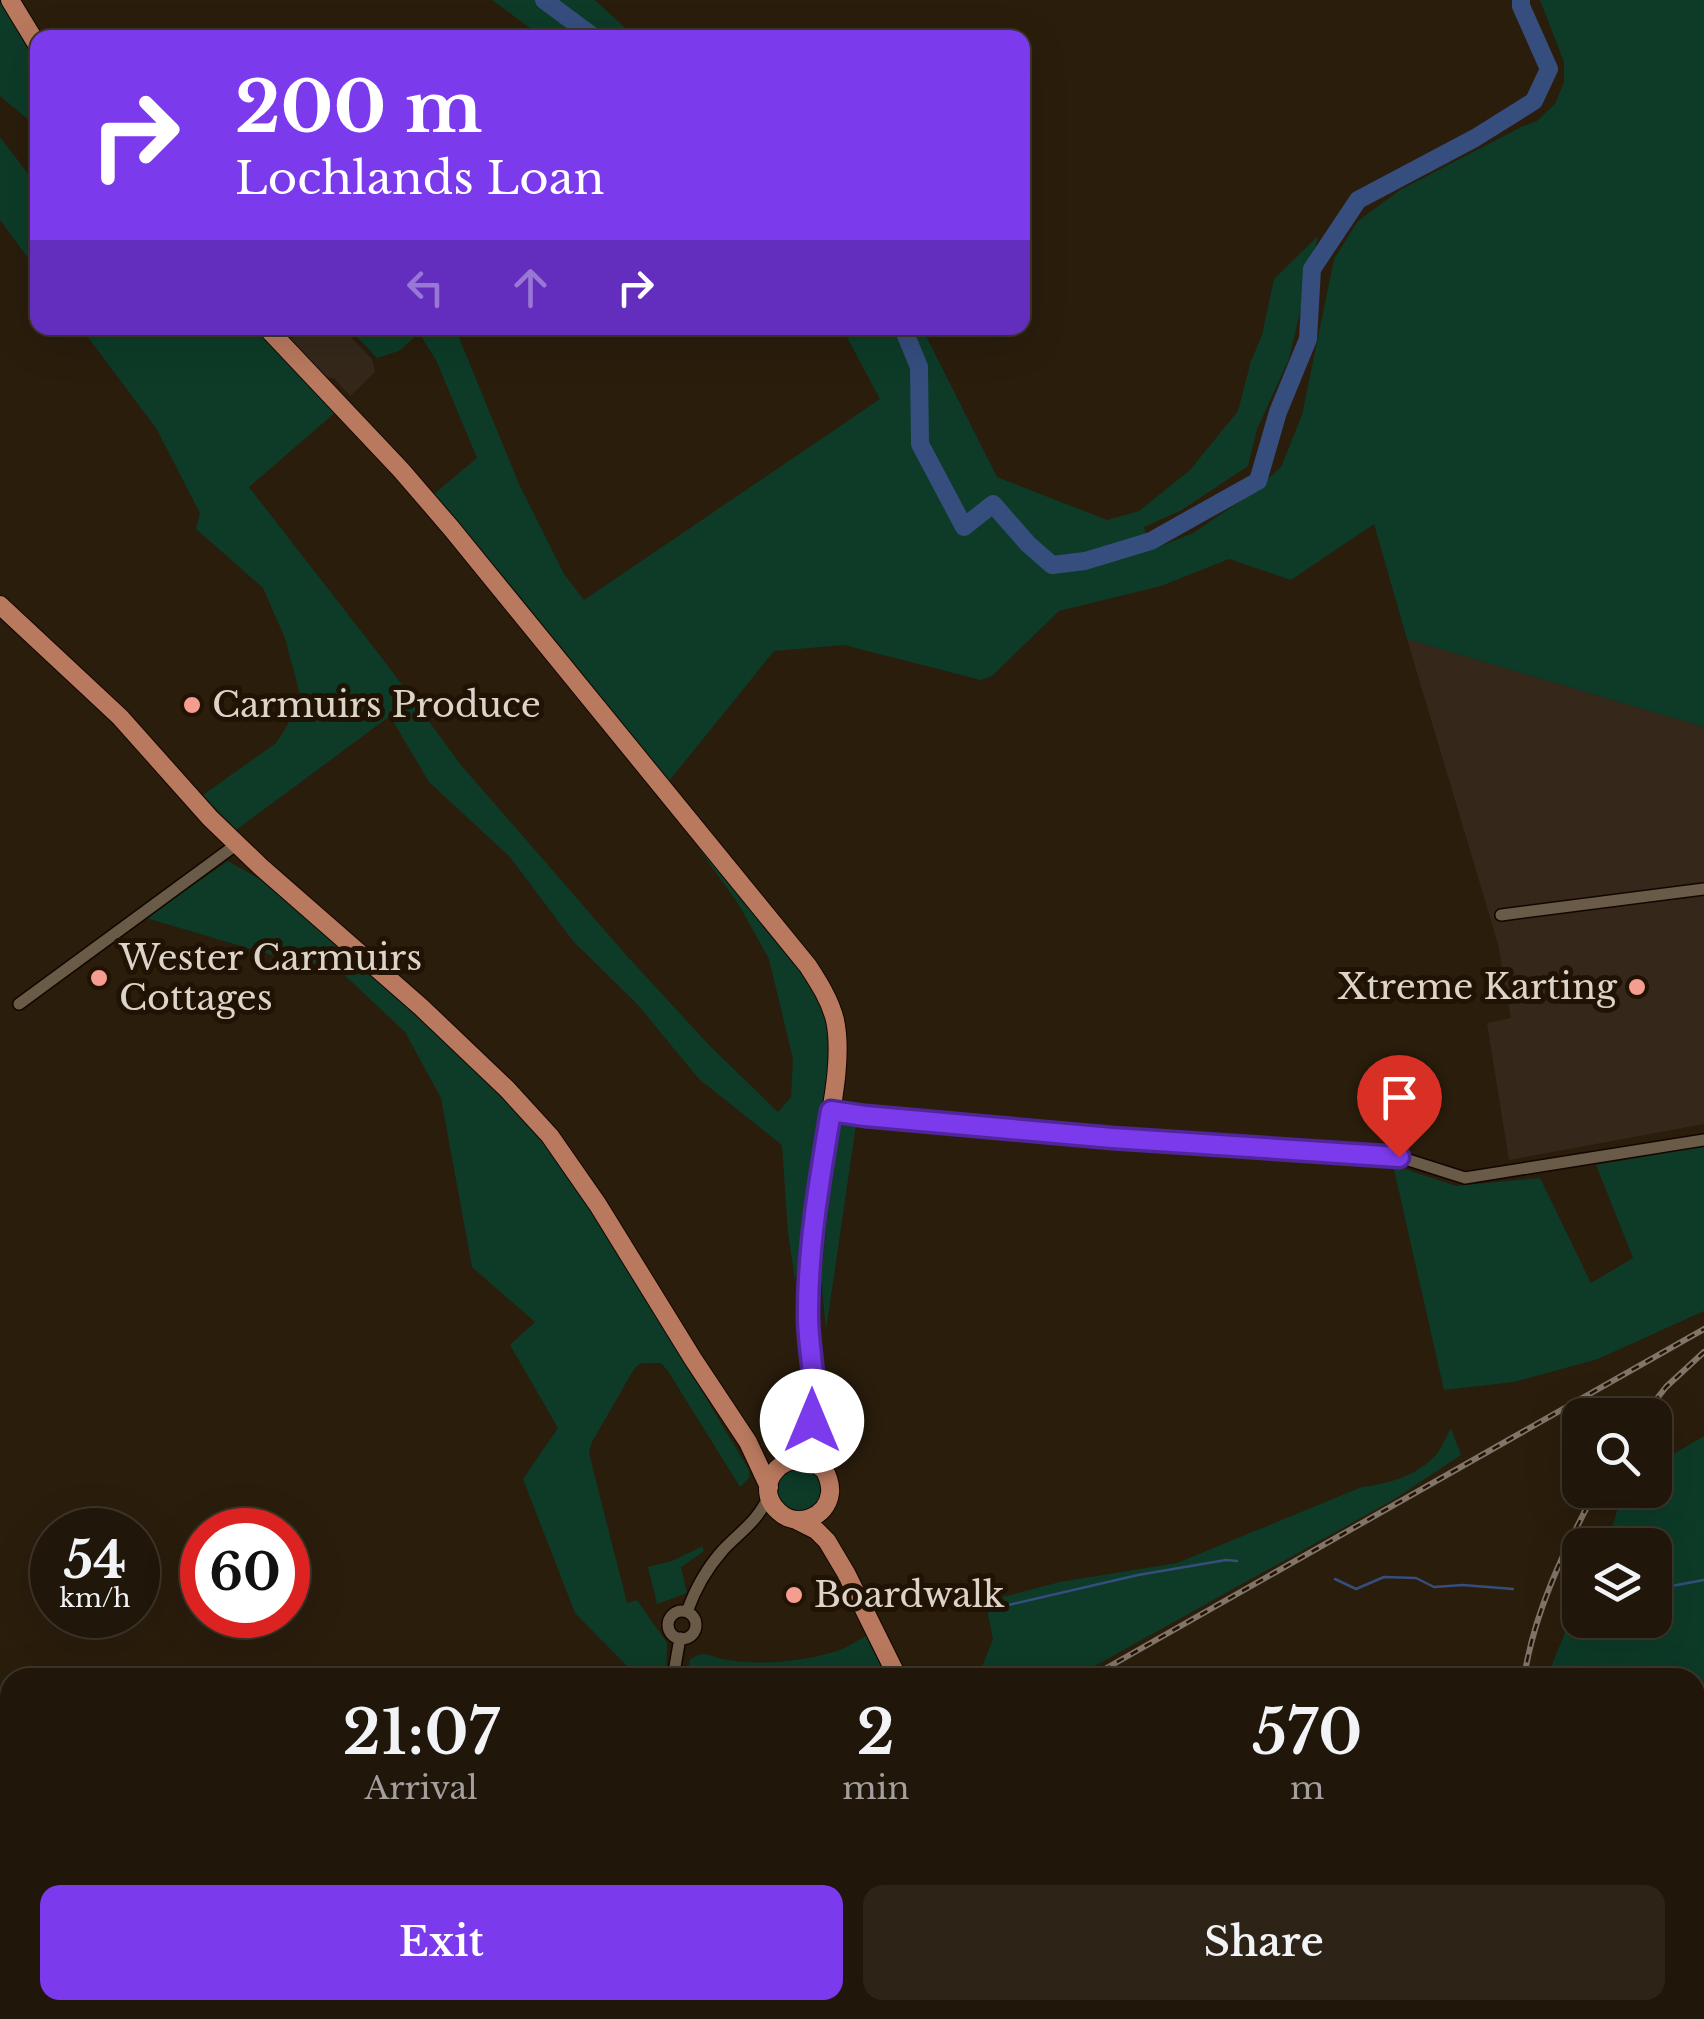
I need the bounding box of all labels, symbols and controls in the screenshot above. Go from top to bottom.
text: 200 m [235,64,482,151]
icon: right [70,70,200,200]
text: Lochlands Loan [235,150,605,206]
icon: left [398,260,453,315]
icon: ahead [503,260,558,315]
icon: right [608,260,663,315]
place label: Carmuirs Produce [212,683,541,726]
marker: Carmuirs Produce [181,694,203,716]
place label: Wester Carmuirs Cottages [118,936,422,1019]
place label: Xtreme Karting [1338,965,1618,1008]
marker: Wester Carmuirs Cottages [88,967,110,989]
marker: Xtreme Karting [1626,976,1648,998]
pin [1357,1055,1442,1158]
icon: arrive [1372,1070,1427,1125]
position arrow [760,1369,864,1473]
map controls [1562,1398,1672,1638]
button: search [1562,1398,1672,1508]
speed limit sign: 60 [180,1508,310,1638]
button: layers [1562,1528,1672,1638]
text: 54 [64,1529,126,1592]
place label: Boardwalk [814,1573,1005,1616]
text: km/h [60,1583,130,1614]
marker: Boardwalk [783,1584,805,1606]
text: 21:07 [343,1696,500,1770]
text: 2 [857,1696,895,1770]
text: 570 [1252,1696,1362,1770]
text: Arrival [364,1768,478,1808]
text: min [842,1768,909,1808]
text: m [1290,1768,1324,1808]
button: Exit [40,1885,843,2000]
button: Share [863,1885,1665,2000]

